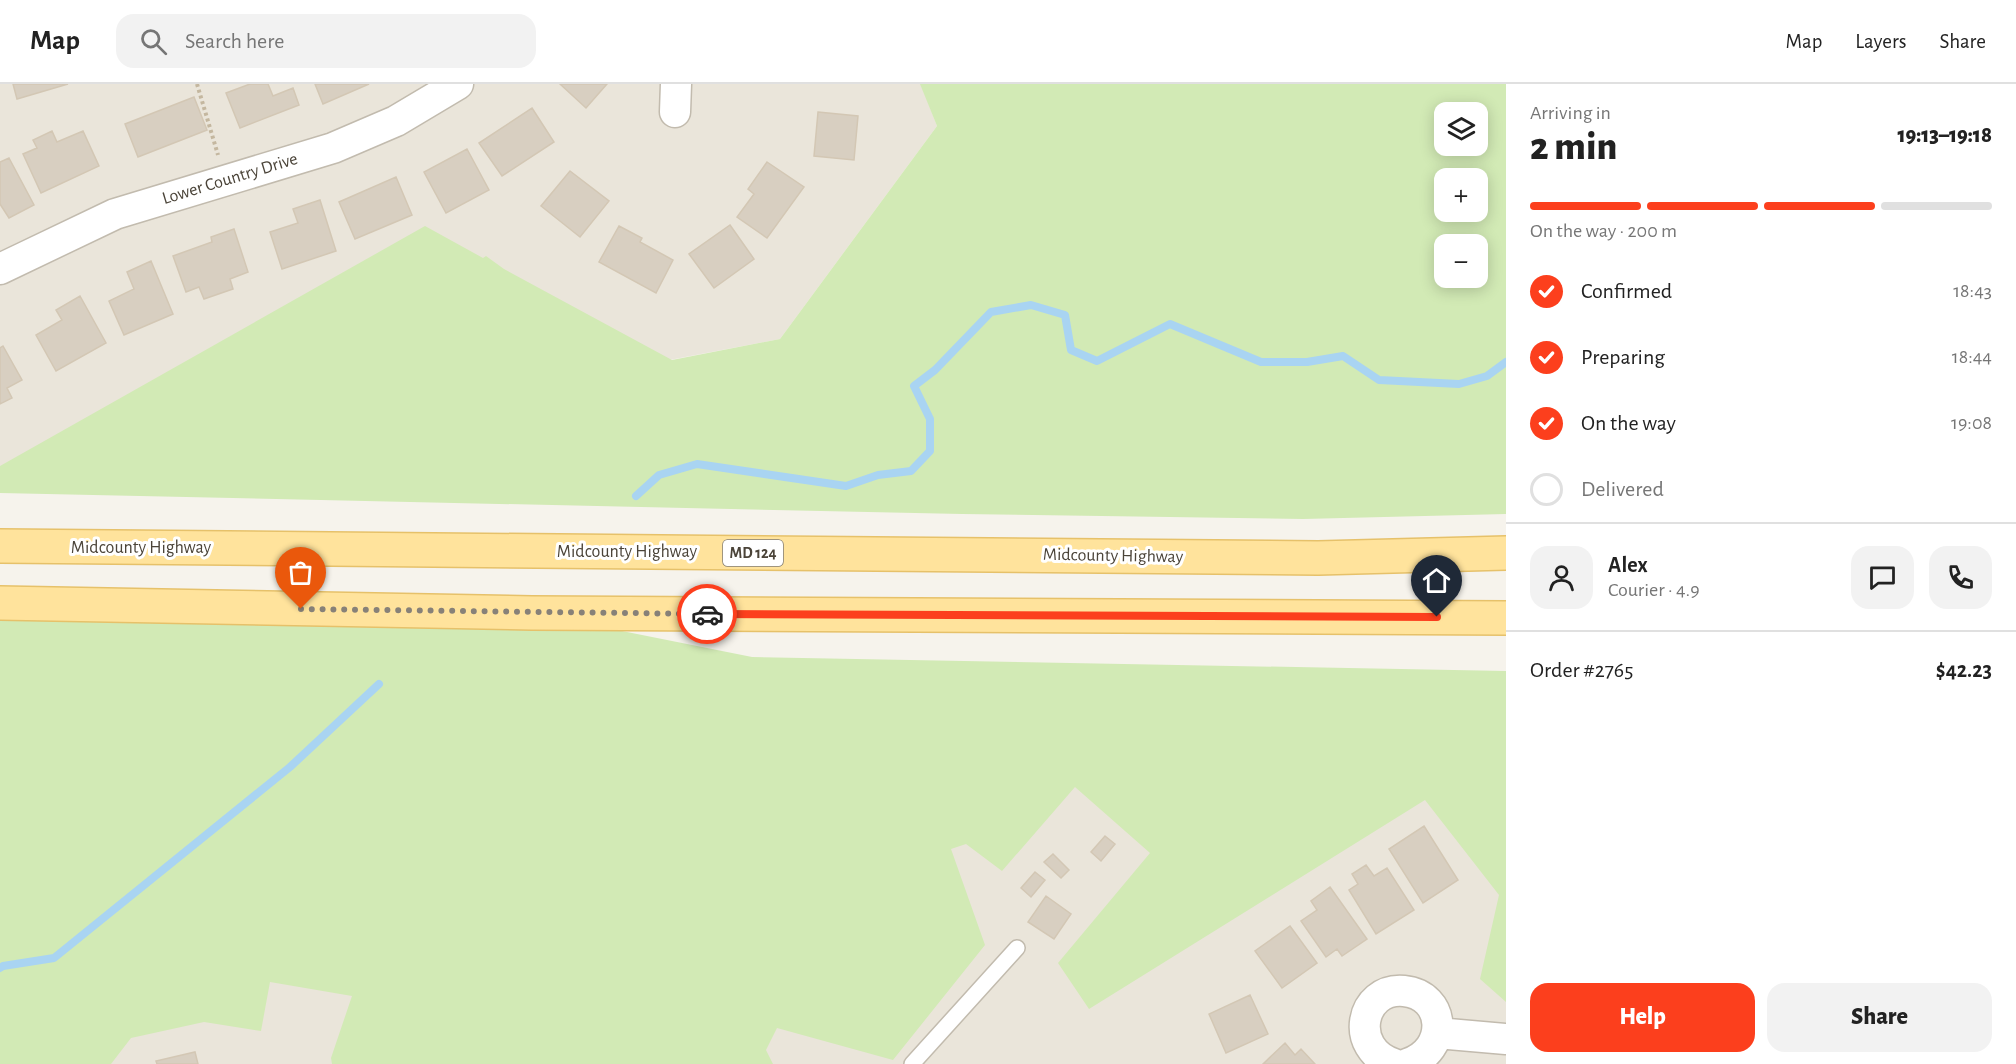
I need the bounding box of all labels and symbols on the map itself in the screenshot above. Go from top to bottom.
street label: Lower Country Drive [160,150,300,208]
street label: Midcounty Highway [71,539,212,557]
road number: MD 124 [723,540,783,566]
street label: Midcounty Highway [557,543,698,561]
street label: Midcounty Highway [1043,546,1184,566]
pin [275,547,326,609]
pin [1411,555,1462,617]
courier [677,584,737,644]

